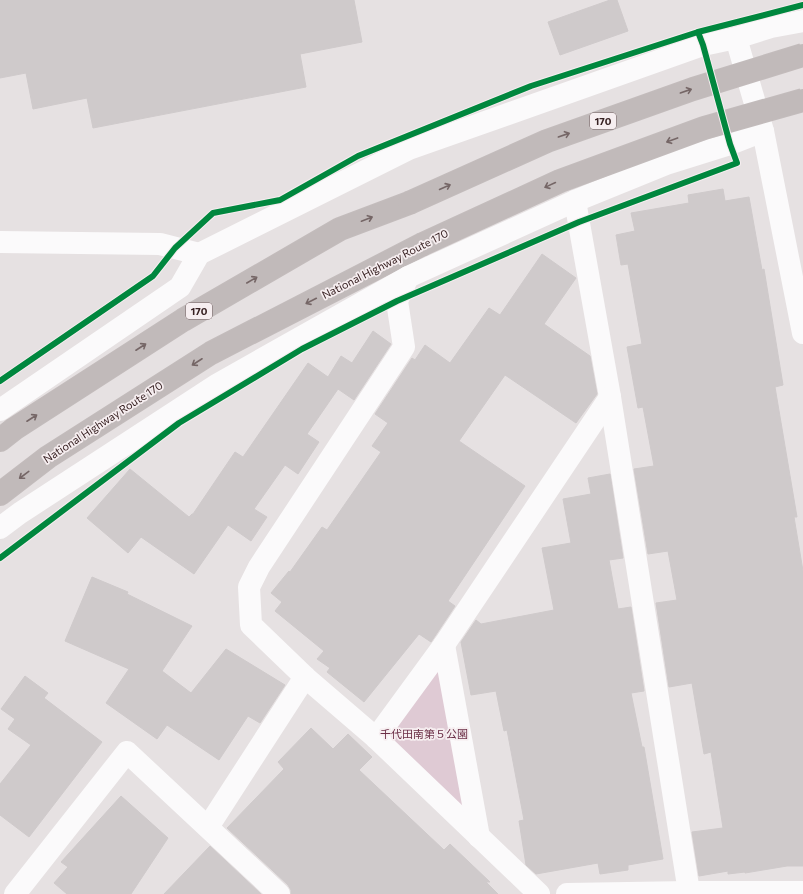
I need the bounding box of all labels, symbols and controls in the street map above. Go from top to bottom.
one-way arrow [680,87,692,95]
road number: 170 [590,113,616,129]
one-way arrow [557,130,569,138]
one-way arrow [666,136,678,144]
one-way arrow [545,182,557,189]
one-way arrow [438,183,450,190]
one-way arrow [360,215,372,223]
street label: National Highway Route 170 [319,226,450,301]
one-way arrow [246,276,258,284]
one-way arrow [306,298,318,305]
road number: 170 [186,303,212,319]
one-way arrow [135,343,146,351]
one-way arrow [191,358,202,367]
street label: National Highway Route 170 [40,378,165,465]
one-way arrow [26,413,38,421]
one-way arrow [19,471,30,480]
park label: 千代田南第５公園 [380,727,468,740]

